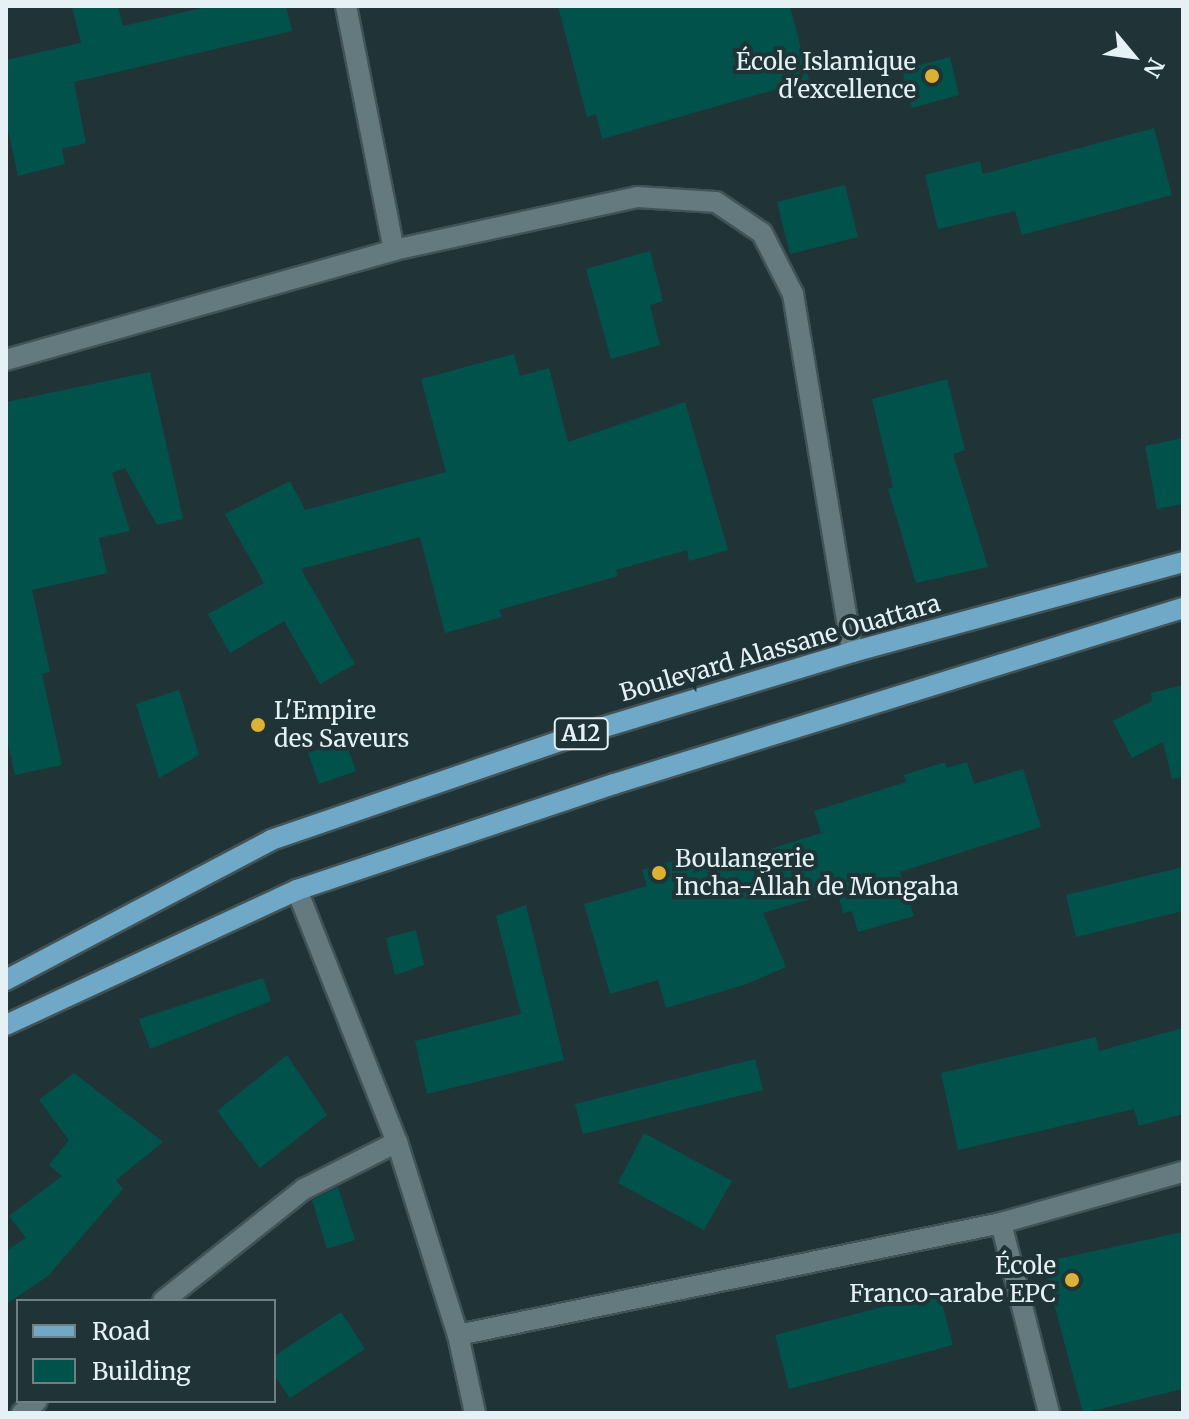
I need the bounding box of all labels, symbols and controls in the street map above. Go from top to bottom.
north arrow [1093,16,1173,96]
place label: École Islamique d'excellence [736,48,916,104]
text: N [1138,53,1170,82]
marker: École Islamique d'excellence [923,67,941,85]
street label: Boulevard Alassane Ouattara [617,588,943,708]
place label: L'Empire des Saveurs [274,697,409,753]
marker: L'Empire des Saveurs [249,716,267,734]
road number: A12 [553,716,609,752]
place label: Boulangerie Incha-Allah de Mongaha [675,845,959,901]
marker: Boulangerie Incha-Allah de Mongaha [650,864,668,882]
place label: École Franco-arabe EPC [849,1252,1056,1308]
marker: École Franco-arabe EPC [1063,1271,1081,1289]
legend [16,1299,276,1403]
text: Road [92,1316,150,1347]
text: Building [92,1356,191,1387]

